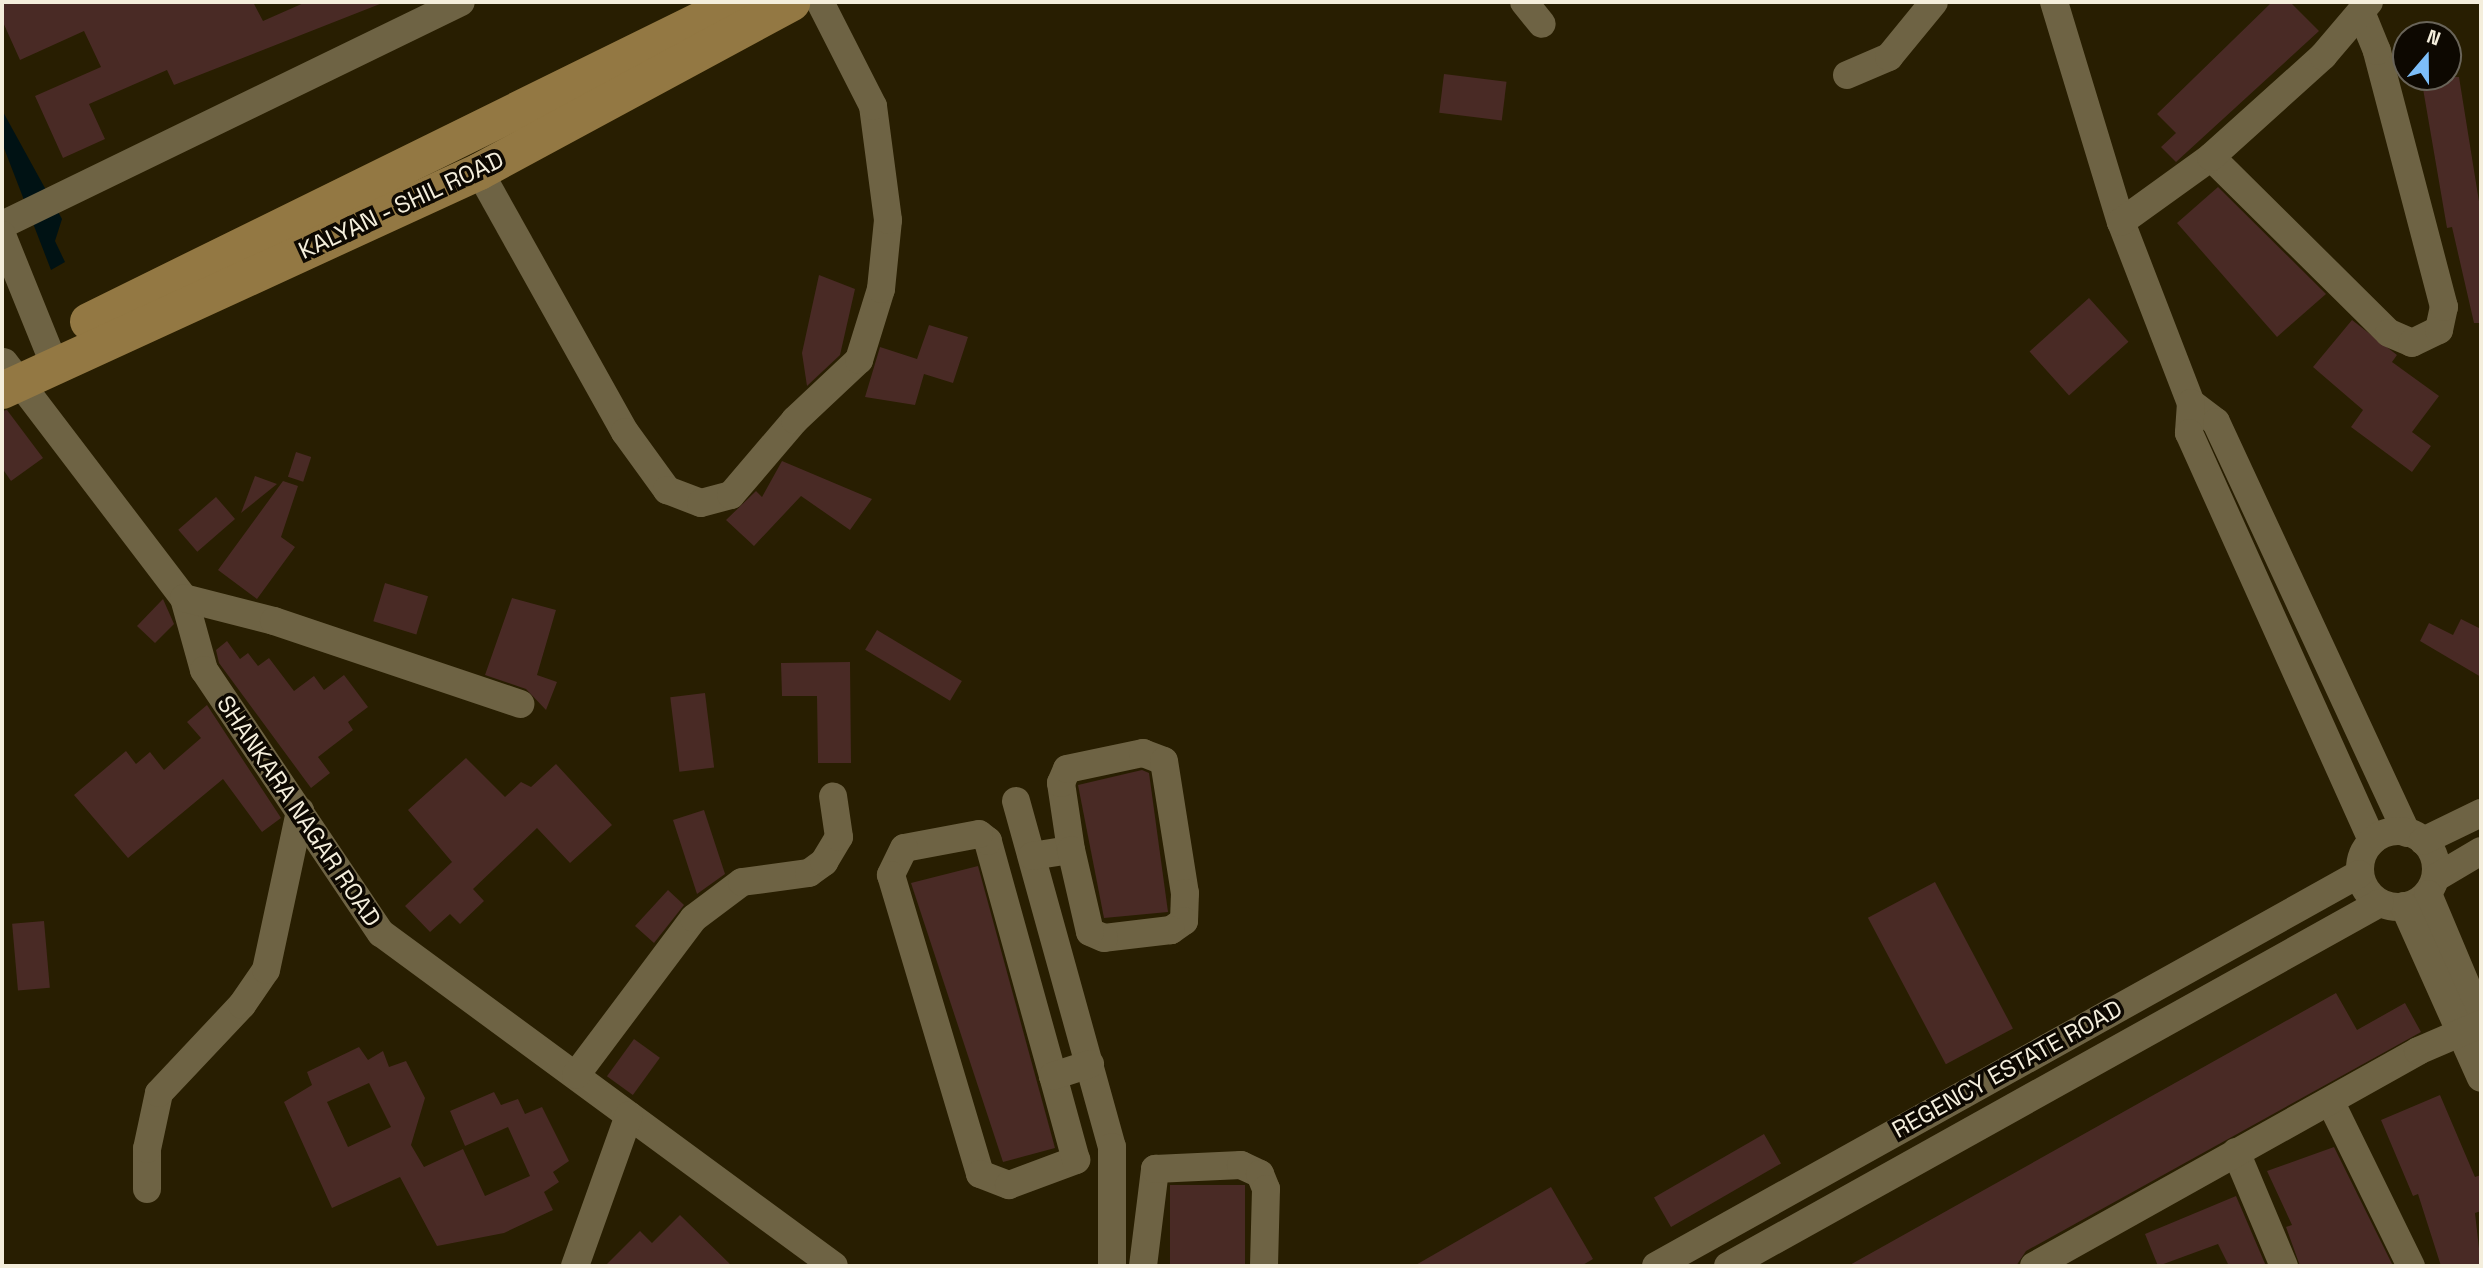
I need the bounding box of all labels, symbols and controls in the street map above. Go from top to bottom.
north arrow [2392,21,2462,91]
text: N [2423,24,2444,52]
street label: KALYAN - SHIL ROAD [293,144,509,266]
street label: SHANKARA NAGAR ROAD [211,690,387,932]
street label: REGENCY ESTATE ROAD [1887,994,2127,1144]

